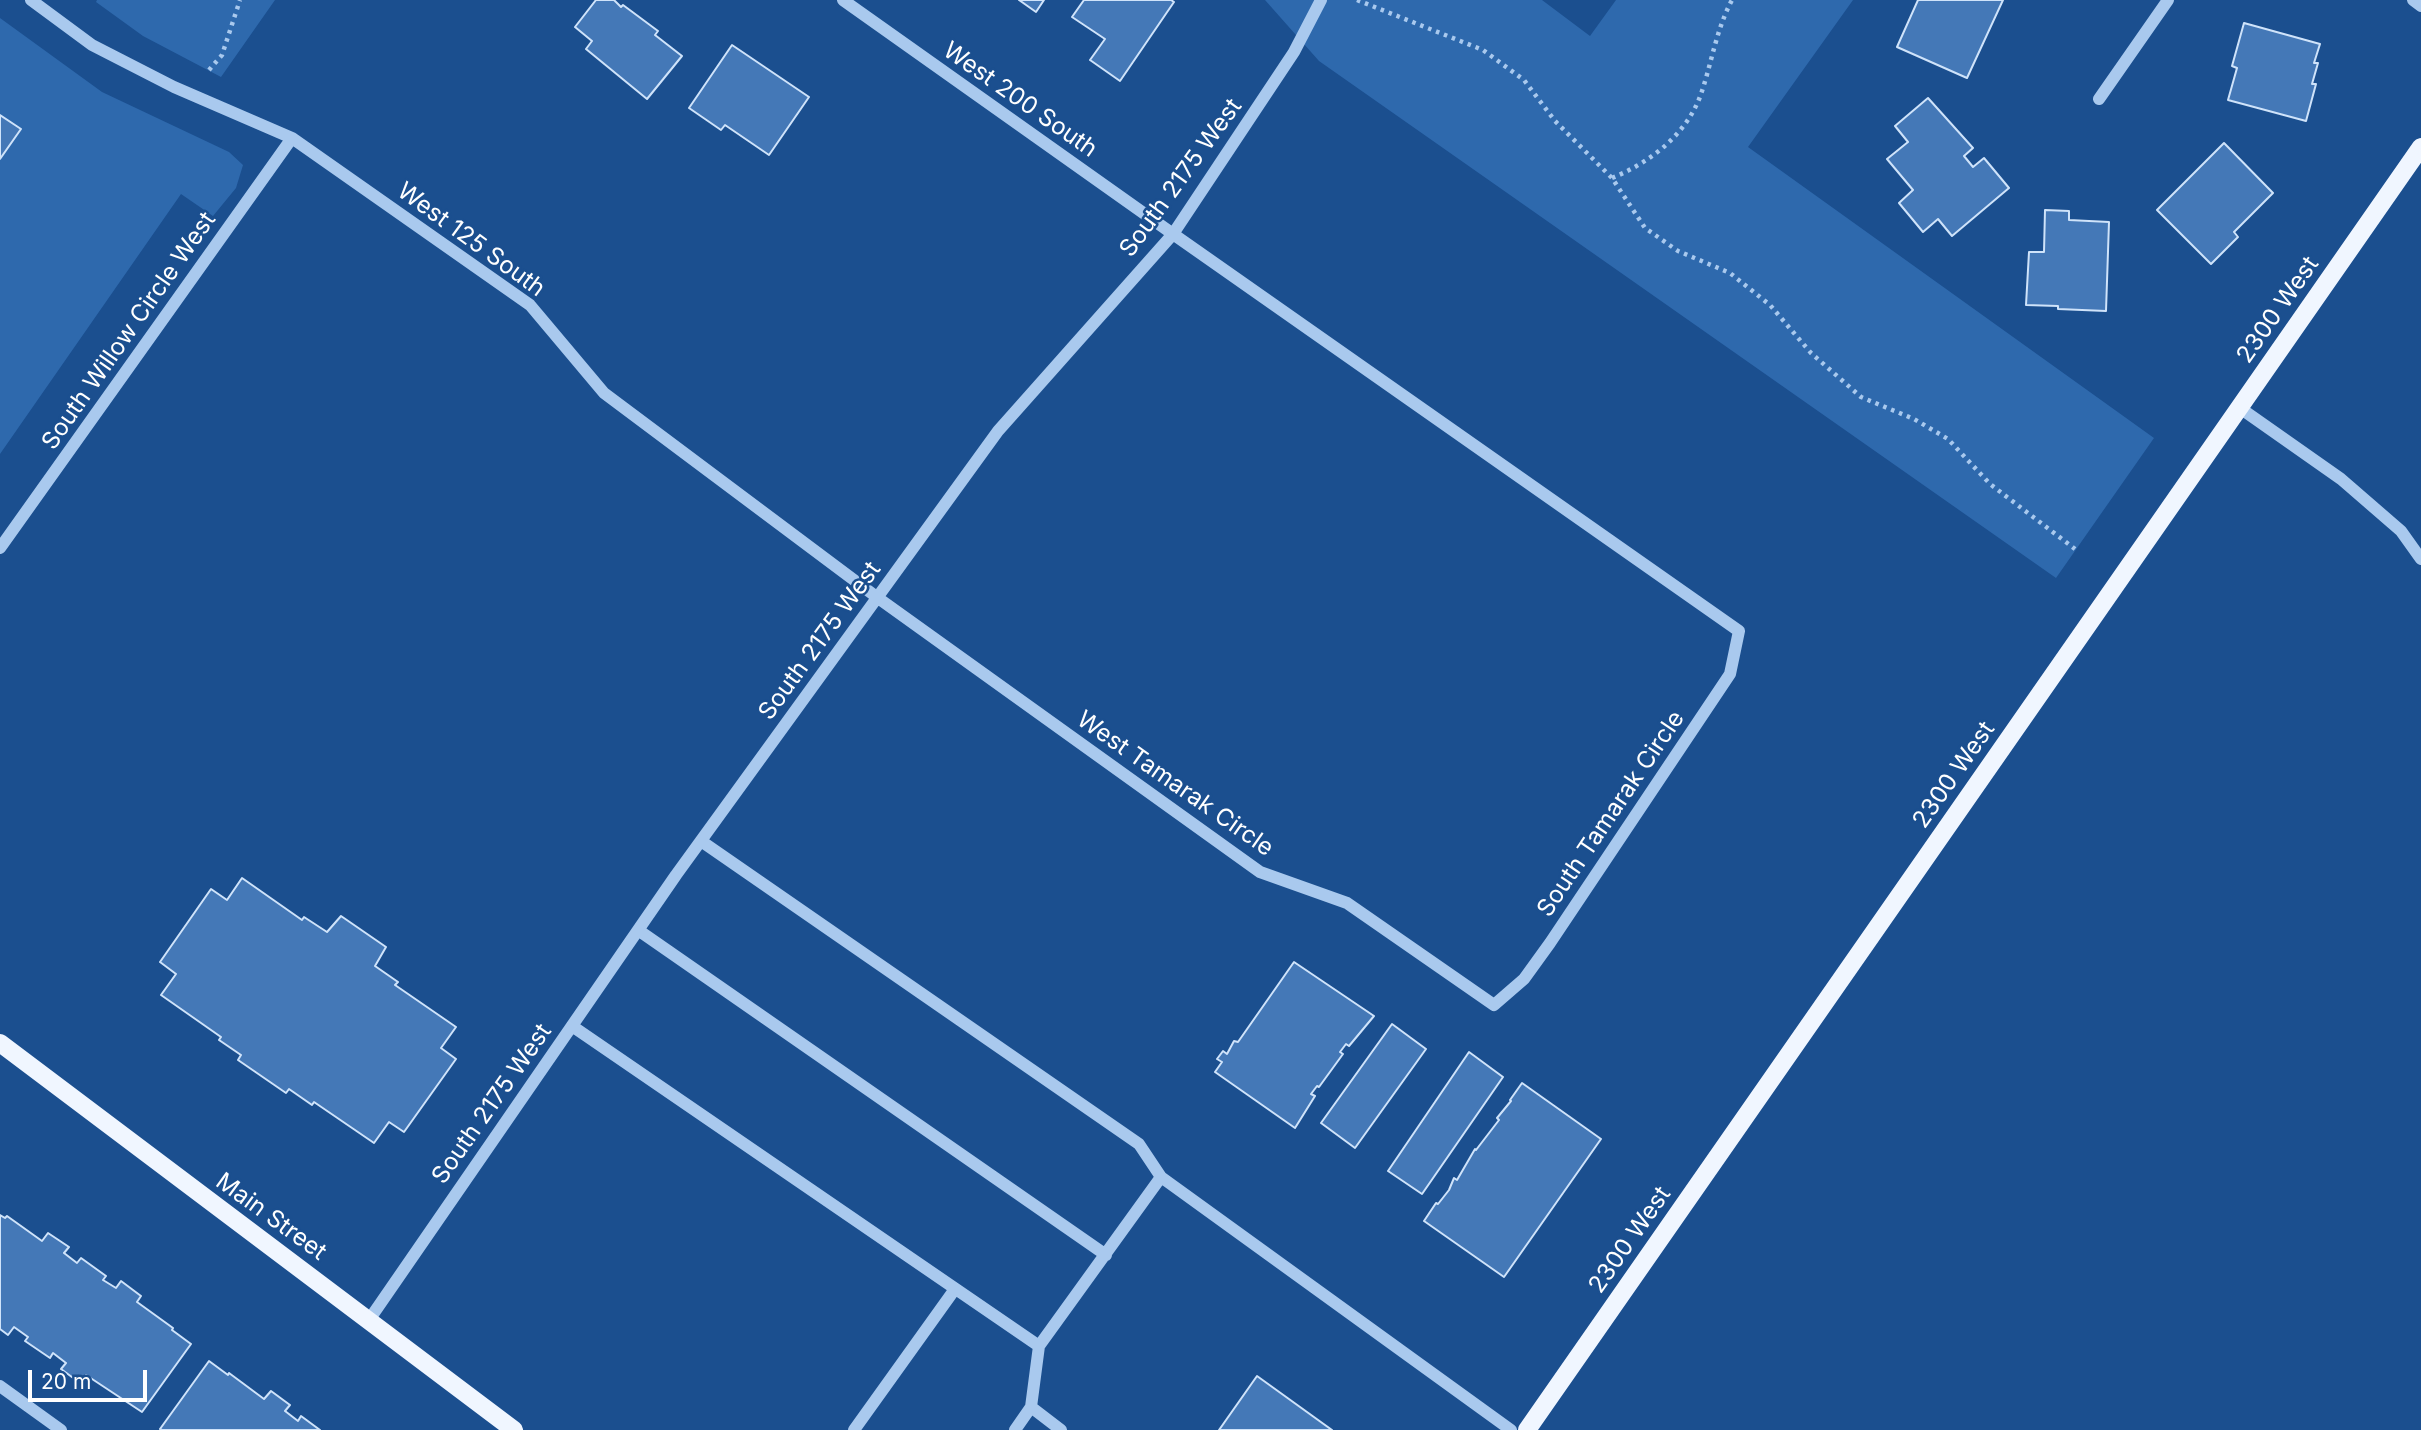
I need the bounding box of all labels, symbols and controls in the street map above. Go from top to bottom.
street label: West 200 South [937,36,1103,164]
street label: South 2175 West [1114,93,1248,263]
street label: West 125 South [392,177,550,303]
street label: South Willow Circle West [36,207,222,455]
street label: 2300 West [2231,251,2325,369]
street label: South 2175 West [753,556,887,726]
street label: West Tamarak Circle [1071,705,1279,863]
street label: South Tamarak Circle [1531,705,1691,923]
street label: 2300 West [1907,716,2001,834]
street label: South 2175 West [426,1018,558,1190]
street label: Main Street [210,1167,332,1267]
street label: 2300 West [1583,1181,1677,1299]
scale bar [32,1356,150,1400]
text: 20 m [41,1369,91,1394]

